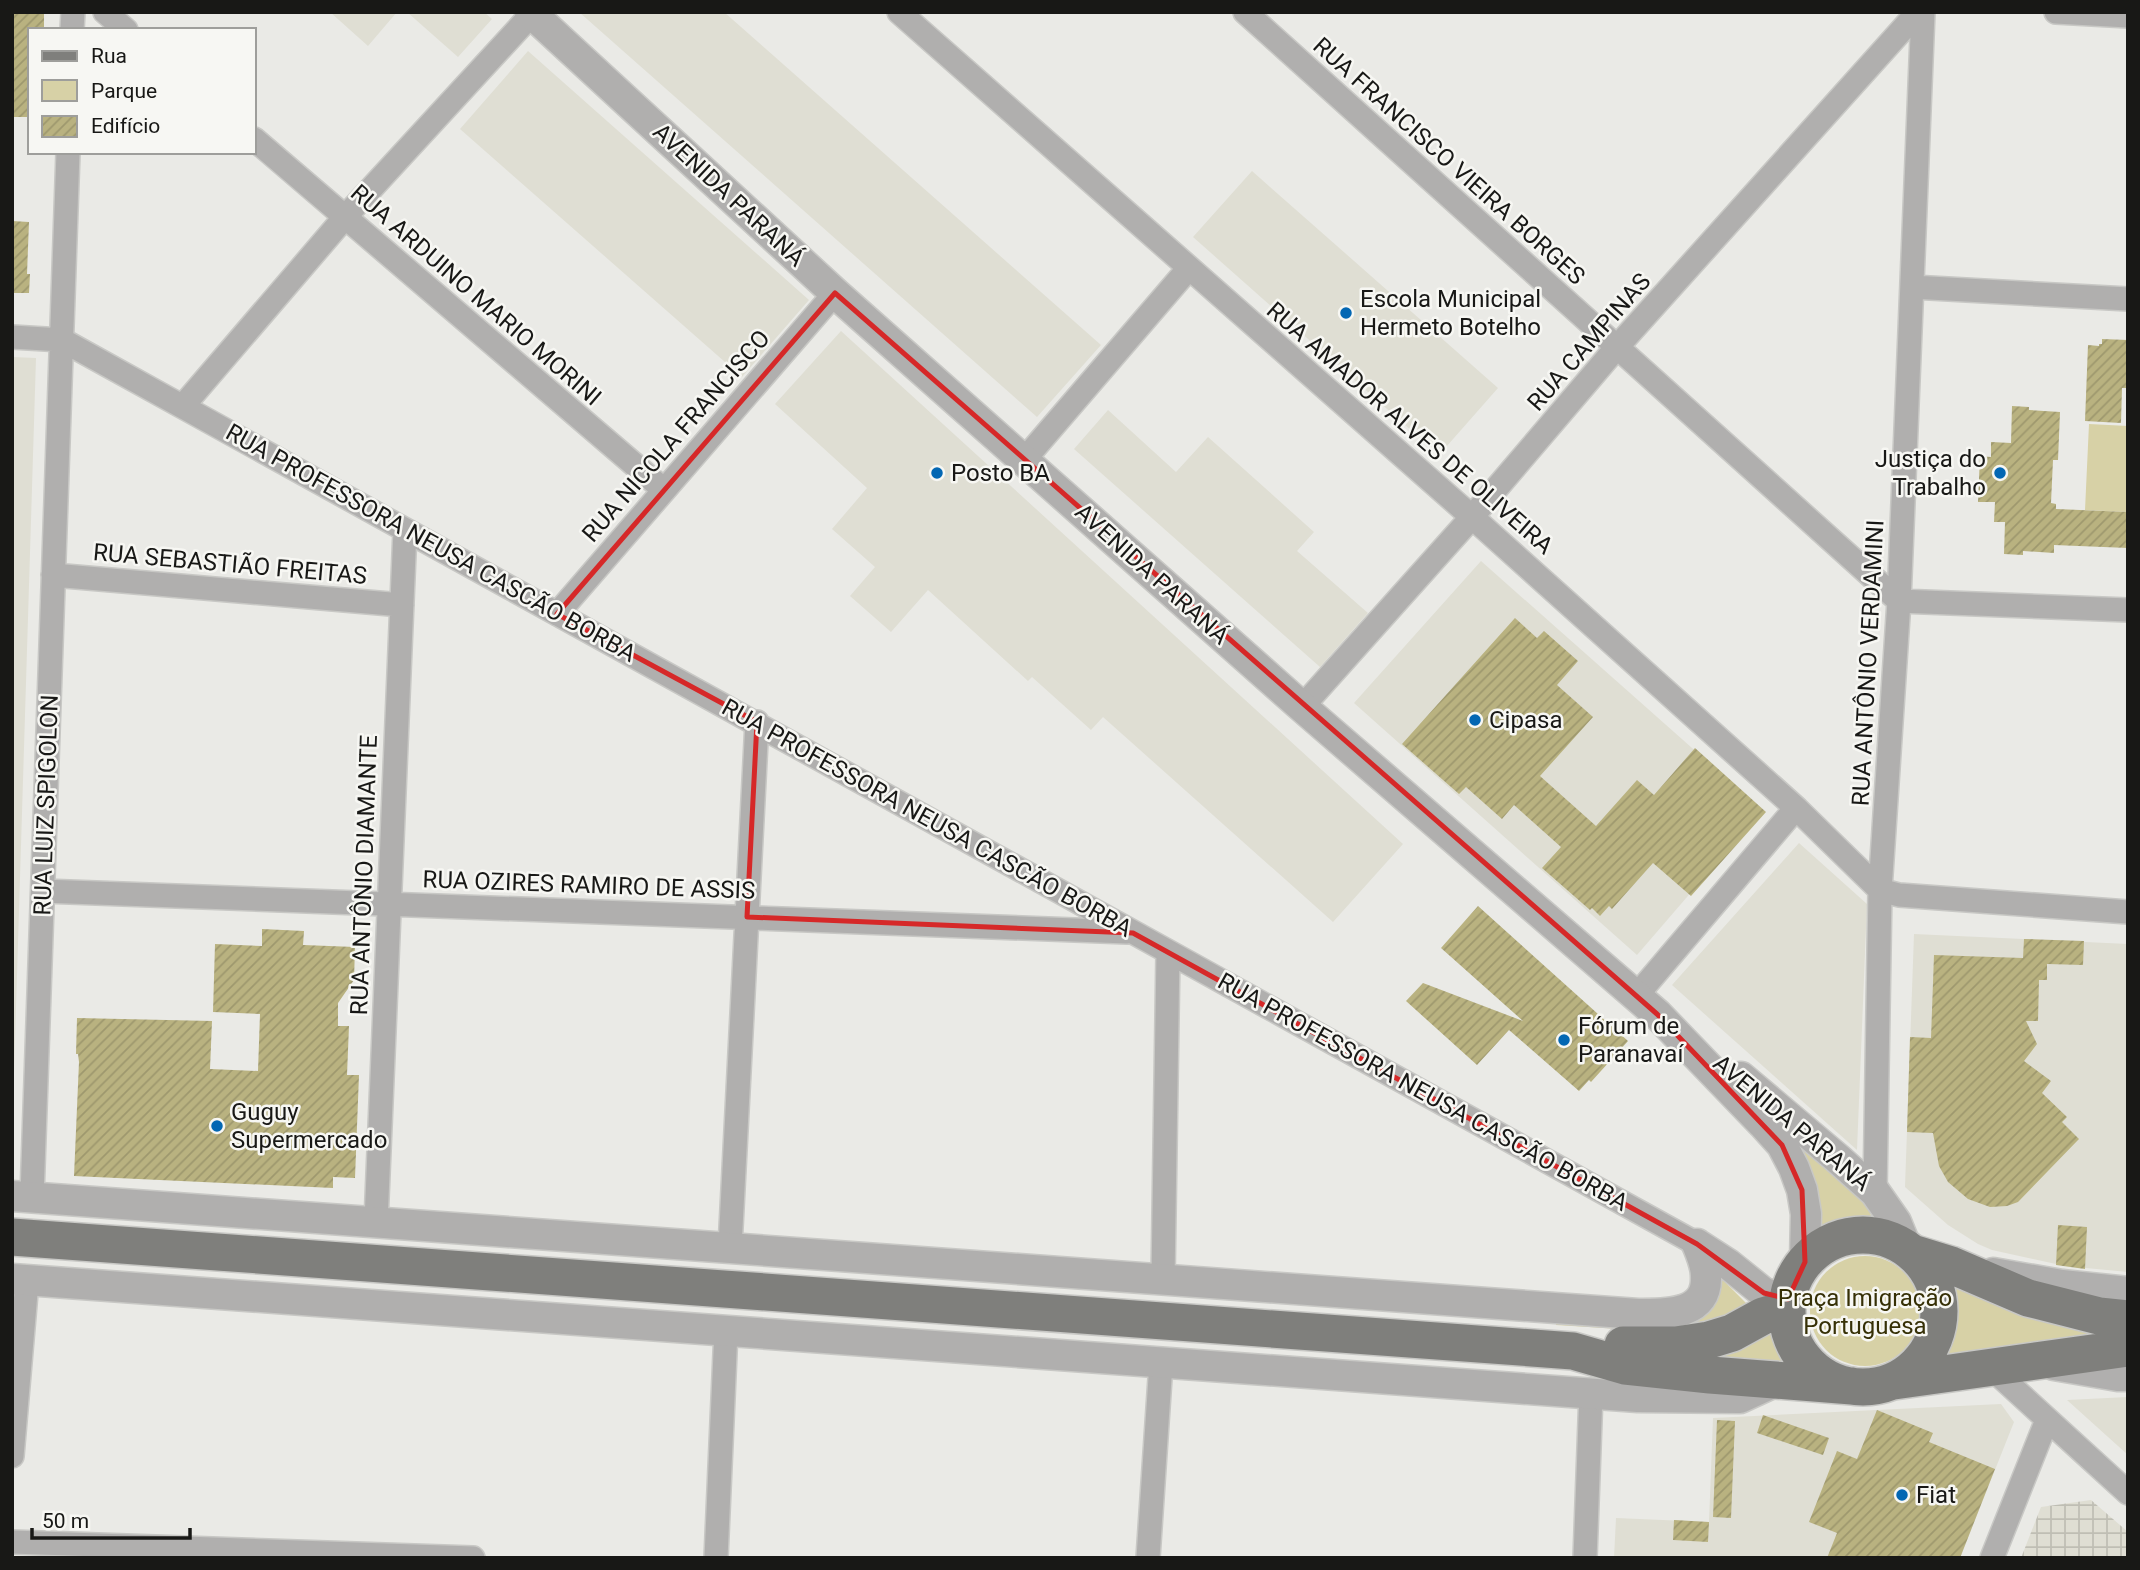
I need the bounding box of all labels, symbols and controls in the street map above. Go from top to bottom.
legend [28,28,256,154]
street label: RUA FRANCISCO VIEIRA BORGES [1307,32,1591,290]
text: Rua [91,44,127,68]
text: Parque [91,79,157,103]
text: Edifício [91,114,160,138]
street label: AVENIDA PARANÁ [647,118,811,273]
street label: RUA ARDUINO MARIO MORINI [345,179,607,411]
street label: RUA CAMPINAS [1522,268,1656,416]
place label: Escola Municipal Hermeto Botelho [1360,285,1541,341]
street label: RUA AMADOR ALVES DE OLIVEIRA [1261,296,1559,560]
marker: Escola Municipal Hermeto Botelho [1338,305,1354,321]
street label: RUA NICOLA FRANCISCO [576,324,776,548]
street label: RUA PROFESSORA NEUSA CASCÃO BORBA [221,418,641,668]
place label: Justiça do Trabalho [1875,445,1986,501]
place label: Posto BA [951,459,1050,487]
marker: Posto BA [929,465,945,481]
marker: Justiça do Trabalho [1992,465,2008,481]
street label: AVENIDA PARANÁ [1069,498,1235,651]
street label: RUA ANTÔNIO VERDAMINI [1847,519,1889,807]
street label: RUA SEBASTIÃO FREITAS [92,538,368,590]
street label: RUA PROFESSORA NEUSA CASCÃO BORBA [717,693,1137,943]
street label: RUA LUIZ SPIGOLON [28,694,64,916]
place label: Cipasa [1489,706,1562,734]
marker: Cipasa [1467,712,1483,728]
street label: RUA ANTÔNIO DIAMANTE [345,734,383,1016]
street label: RUA OZIRES RAMIRO DE ASSIS [422,865,756,905]
street label: RUA PROFESSORA NEUSA CASCÃO BORBA [1213,967,1633,1217]
place label: Fórum de Paranavaí [1578,1012,1684,1068]
marker: Fórum de Paranavaí [1556,1032,1572,1048]
street label: AVENIDA PARANÁ [1708,1049,1877,1197]
place label: Guguy Supermercado [231,1098,387,1154]
marker: Guguy Supermercado [209,1118,225,1134]
park label: Praça Imigração Portuguesa [1778,1284,1952,1340]
place label: Fiat [1916,1481,1956,1509]
marker: Fiat [1894,1487,1910,1503]
scale bar [32,1496,189,1540]
text: 50 m [42,1509,89,1533]

